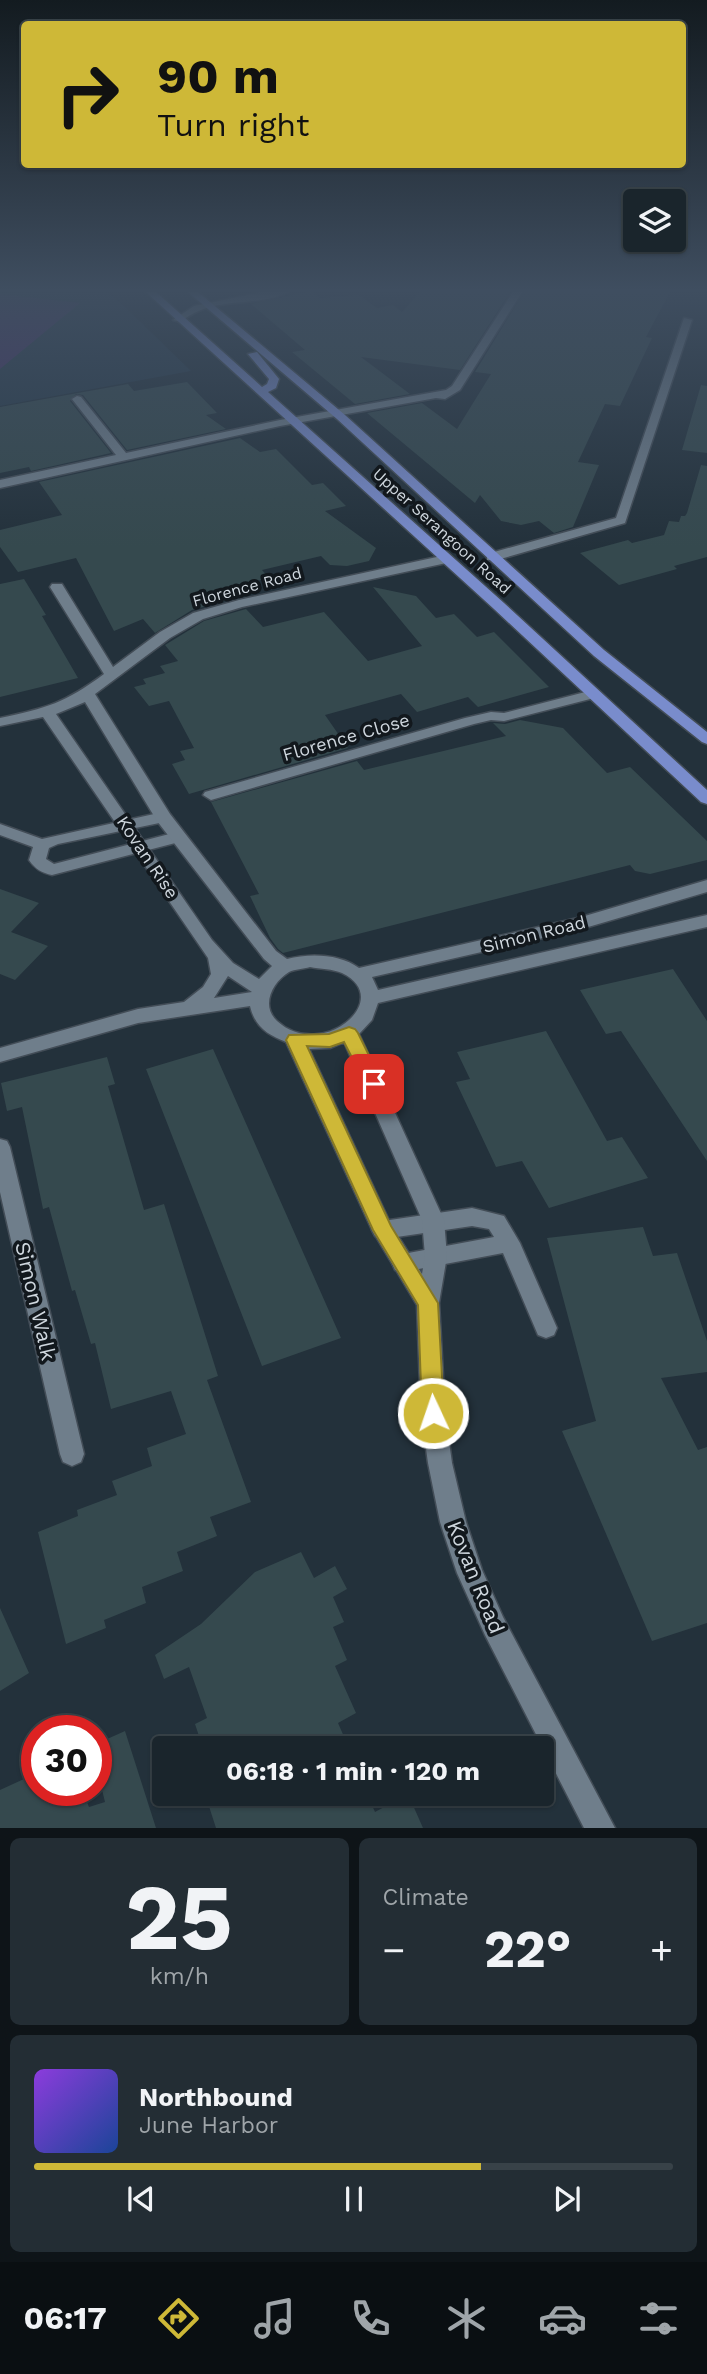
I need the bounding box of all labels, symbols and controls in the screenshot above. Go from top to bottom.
text: 90 m [157,47,279,105]
icon: right [42,49,133,140]
text: Turn right [157,106,309,144]
map controls [623,189,686,252]
button: layers [623,189,686,252]
street label: Upper Serangoon Road [369,464,515,598]
street label: Florence Road [190,563,304,611]
street label: Florence Close [280,709,412,765]
street label: Kovan Rise [113,812,183,902]
street label: Simon Road [480,911,588,957]
pin [344,1054,404,1114]
icon: arrive [355,1065,393,1103]
street label: Simon Walk [10,1239,62,1363]
position arrow [396,1376,470,1450]
street label: Kovan Road [442,1517,510,1637]
speed limit sign: 30 [21,1715,112,1806]
text: 06:18 · 1 min · 120 m [226,1756,480,1786]
text: 25 [126,1864,233,1971]
text: Climate [383,1884,469,1911]
text: 22° [484,1919,572,1980]
text: − [383,1928,405,1972]
text: + [650,1928,673,1972]
text: km/h [150,1963,209,1990]
text: Northbound [139,2082,293,2112]
text: June Harbor [139,2112,278,2139]
icon: previous [122,2180,160,2218]
icon: pause [335,2180,373,2218]
icon: next [548,2180,586,2218]
icon: directions [154,2294,203,2343]
icon: music [250,2294,299,2343]
icon: phone [346,2294,395,2343]
icon: climate [442,2294,491,2343]
icon: car [538,2294,587,2343]
icon: filters [634,2294,683,2343]
text: 06:17 [24,2299,107,2337]

